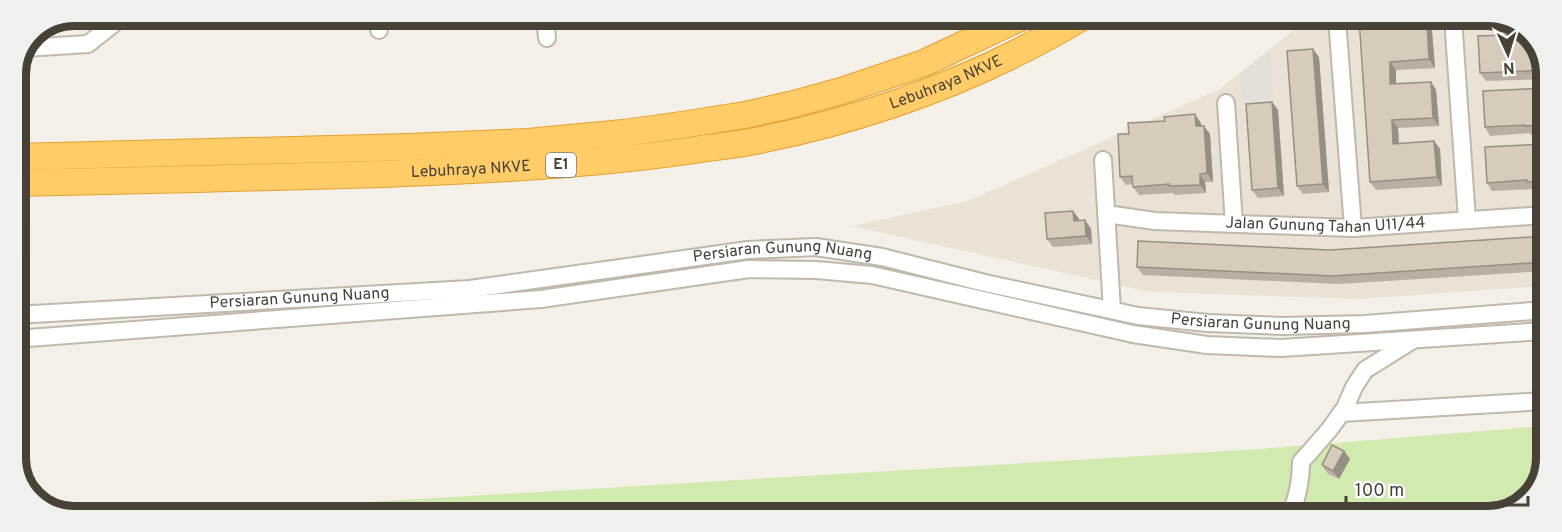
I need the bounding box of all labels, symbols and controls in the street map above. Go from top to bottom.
north arrow [1478,24,1538,84]
street label: Lebuhraya NKVE [887,51,1006,115]
text: N [1502,57,1515,77]
road number: E1 [546,153,576,177]
street label: Lebuhraya NKVE [410,157,531,183]
street label: Jalan Gunung Tahan U11/44 [1225,213,1426,238]
street label: Persiaran Gunung Nuang [692,237,873,268]
street label: Persiaran Gunung Nuang [209,284,390,314]
street label: Persiaran Gunung Nuang [1170,309,1351,336]
scale bar [1346,469,1528,507]
text: 100 m [1355,480,1404,503]

